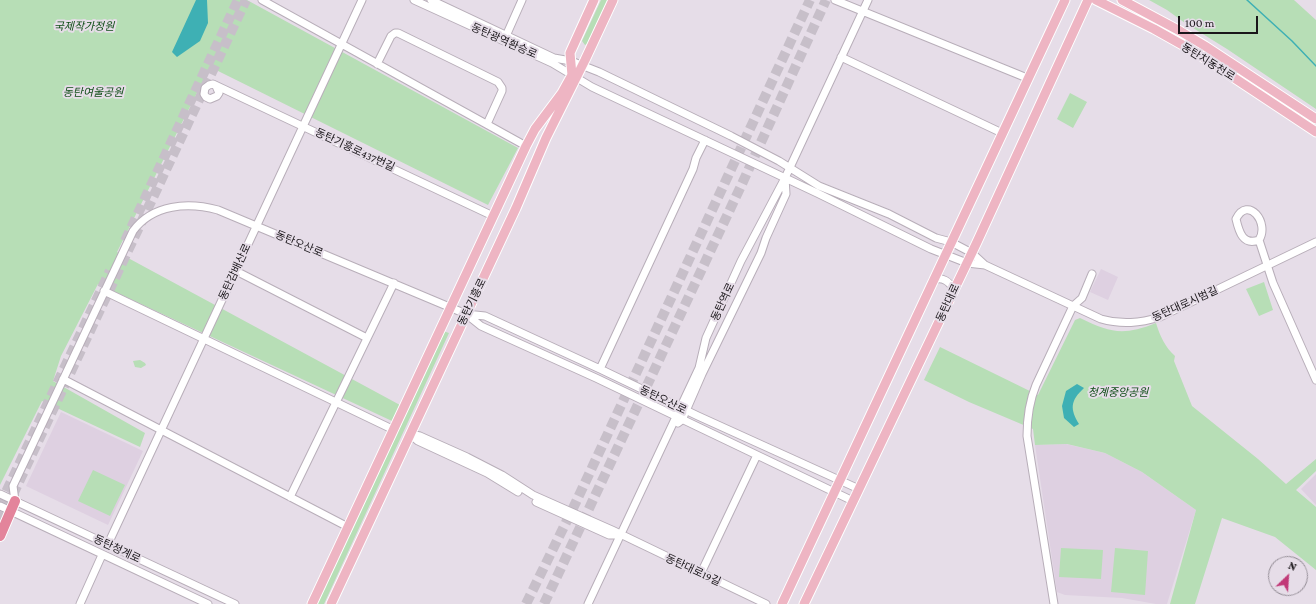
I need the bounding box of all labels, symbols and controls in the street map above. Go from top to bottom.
scale bar [1180,8,1260,34]
text: 100 m [1185,16,1214,30]
park label: 국제작가정원 [54,20,114,34]
street label: 동탄광역환승로 [469,21,539,61]
street label: 동탄치동천로 [1179,40,1237,84]
park label: 동탄여울공원 [63,86,123,100]
street label: 동탄기흥로437번길 [313,126,397,174]
street label: 동탄오산로 [273,228,325,260]
street label: 동탄감배산로 [216,242,254,302]
street label: 동탄기흥로 [455,276,489,328]
street label: 동탄역로 [708,281,738,323]
street label: 동탄대로 [933,282,963,324]
street label: 동탄대로시범길 [1150,284,1220,324]
street label: 동탄오산로 [637,383,689,417]
park label: 청계중앙공원 [1088,386,1148,400]
street label: 동탄청계로 [91,532,143,566]
street label: 동탄대로19길 [663,551,723,589]
north arrow [1268,556,1308,596]
text: N [1287,559,1299,573]

